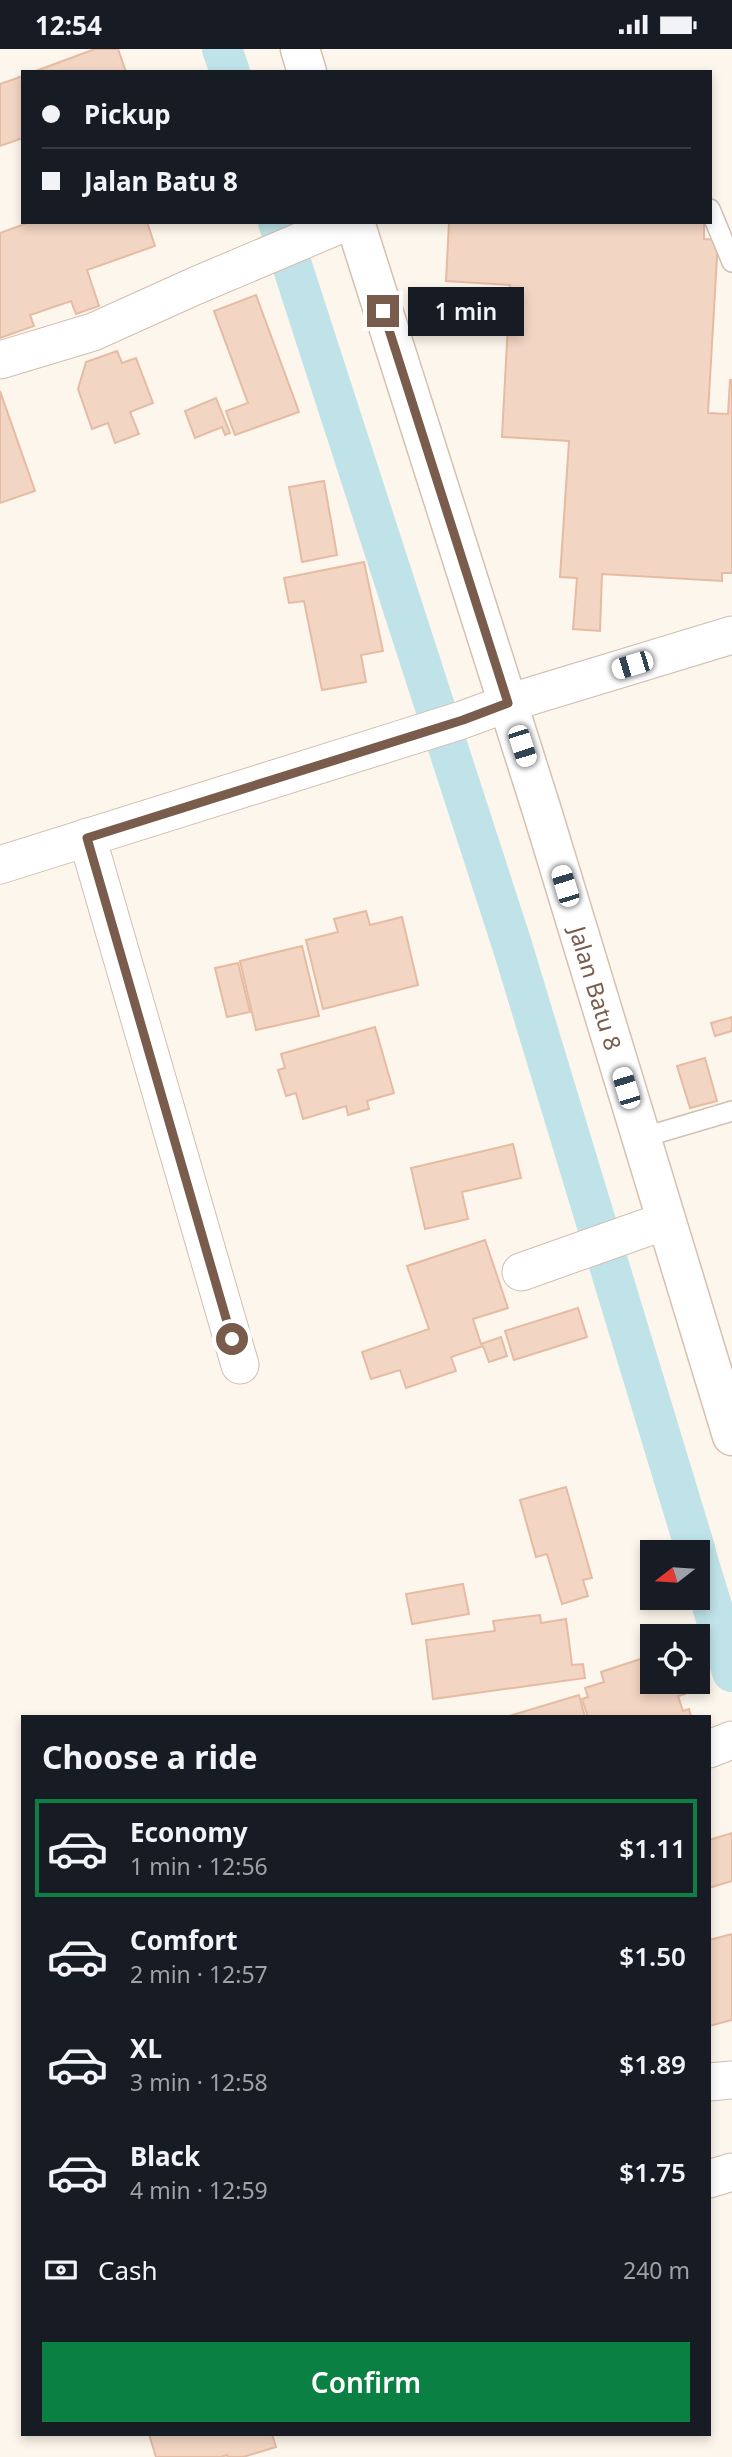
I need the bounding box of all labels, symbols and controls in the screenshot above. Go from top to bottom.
text: 12:54 [35,7,102,43]
text: Pickup [84,96,171,132]
text: Jalan Batu 8 [84,163,238,199]
callout: 1 min [408,287,523,335]
route end [367,295,399,327]
text: 1 min [435,295,497,327]
car [609,649,656,681]
car [506,723,539,769]
car [549,863,582,909]
street label: Jalan Batu 8 [561,920,630,1054]
car [610,1065,643,1111]
route start [216,1323,248,1355]
north arrow [640,1540,710,1610]
map controls [640,1540,710,1694]
button: locate [640,1624,710,1694]
text: Choose a ride [42,1735,258,1778]
text: Economy [130,1814,248,1850]
icon: car [46,1817,109,1880]
text: $1.11 [619,1830,686,1866]
text: 1 min · 12:56 [130,1850,268,1882]
text: Comfort [130,1922,238,1958]
icon: car [46,1925,109,1988]
text: $1.50 [619,1938,686,1974]
text: 2 min · 12:57 [130,1958,268,1990]
text: XL [130,2030,162,2066]
icon: car [46,2033,109,2096]
text: $1.89 [619,2046,686,2082]
text: 3 min · 12:58 [130,2066,268,2098]
text: Black [130,2138,200,2174]
icon: car [46,2141,109,2204]
text: $1.75 [619,2154,686,2190]
text: 4 min · 12:59 [130,2174,268,2206]
icon: cash [42,2251,80,2289]
text: Cash [98,2252,158,2288]
text: 240 m [623,2254,690,2286]
button: Confirm [42,2342,690,2422]

